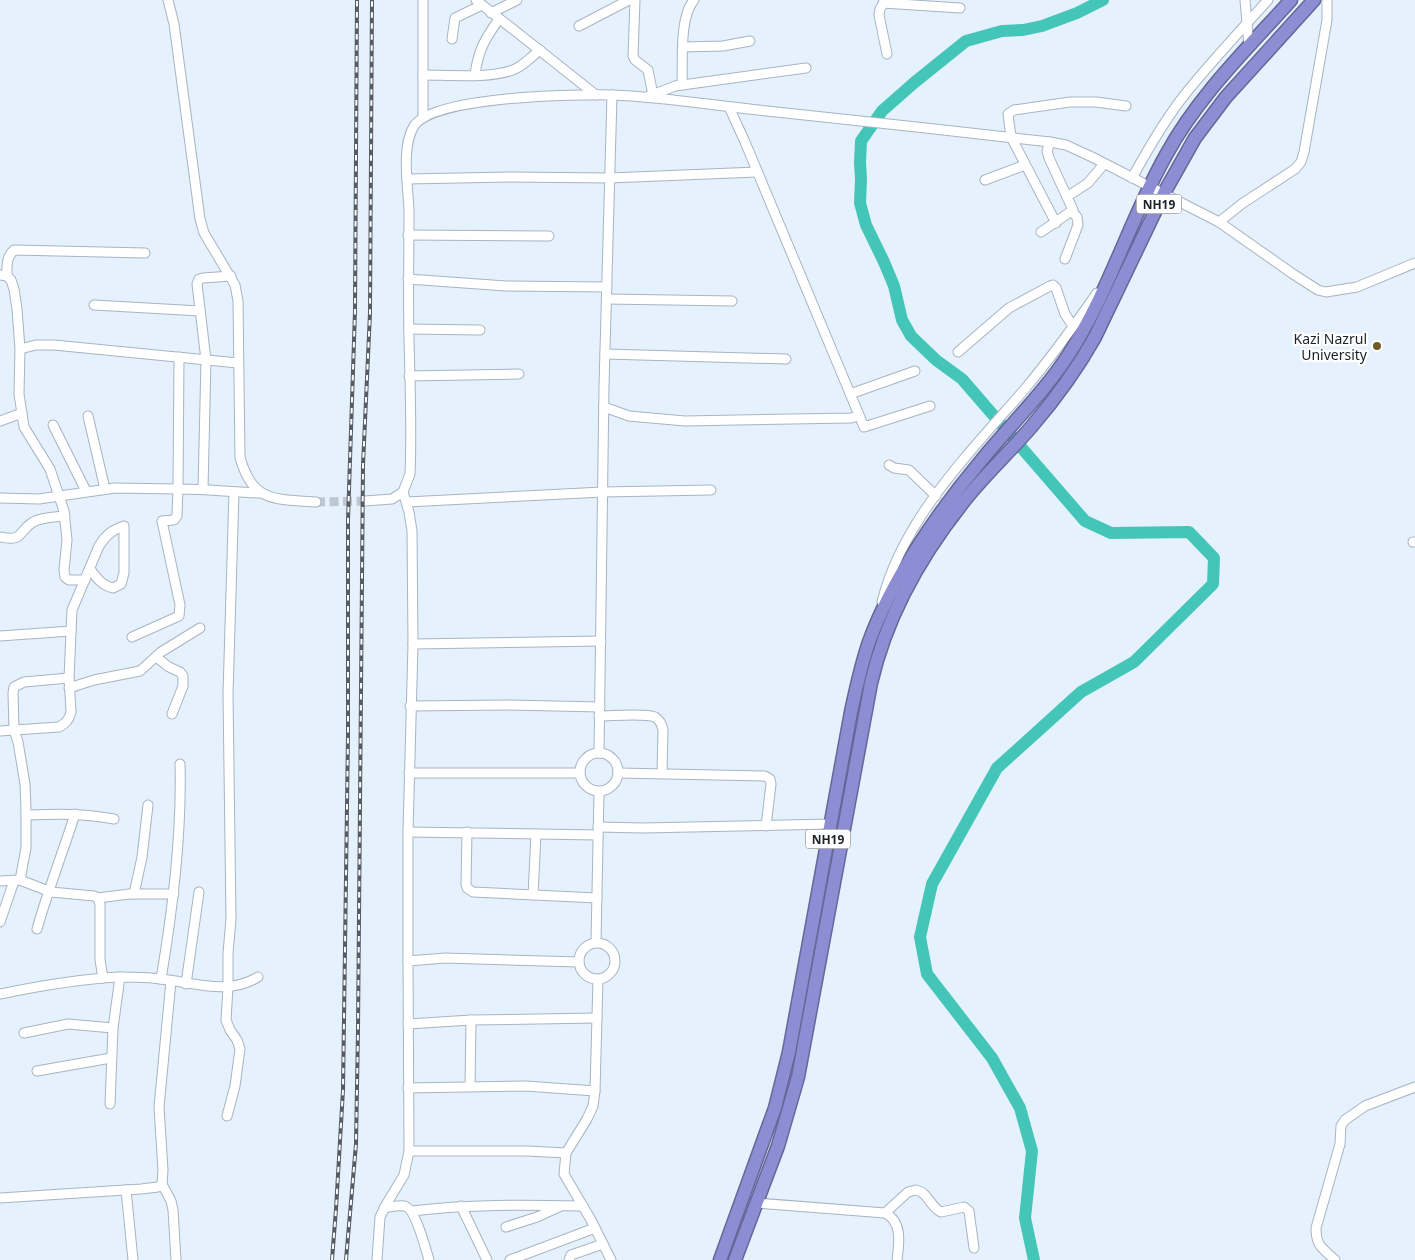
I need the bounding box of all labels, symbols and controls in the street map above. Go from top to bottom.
road number: NH19 [1136,194,1182,213]
place label: Kazi Nazrul University [1294,329,1368,364]
marker: Kazi Nazrul University [1371,340,1383,352]
road number: NH19 [806,830,850,849]

